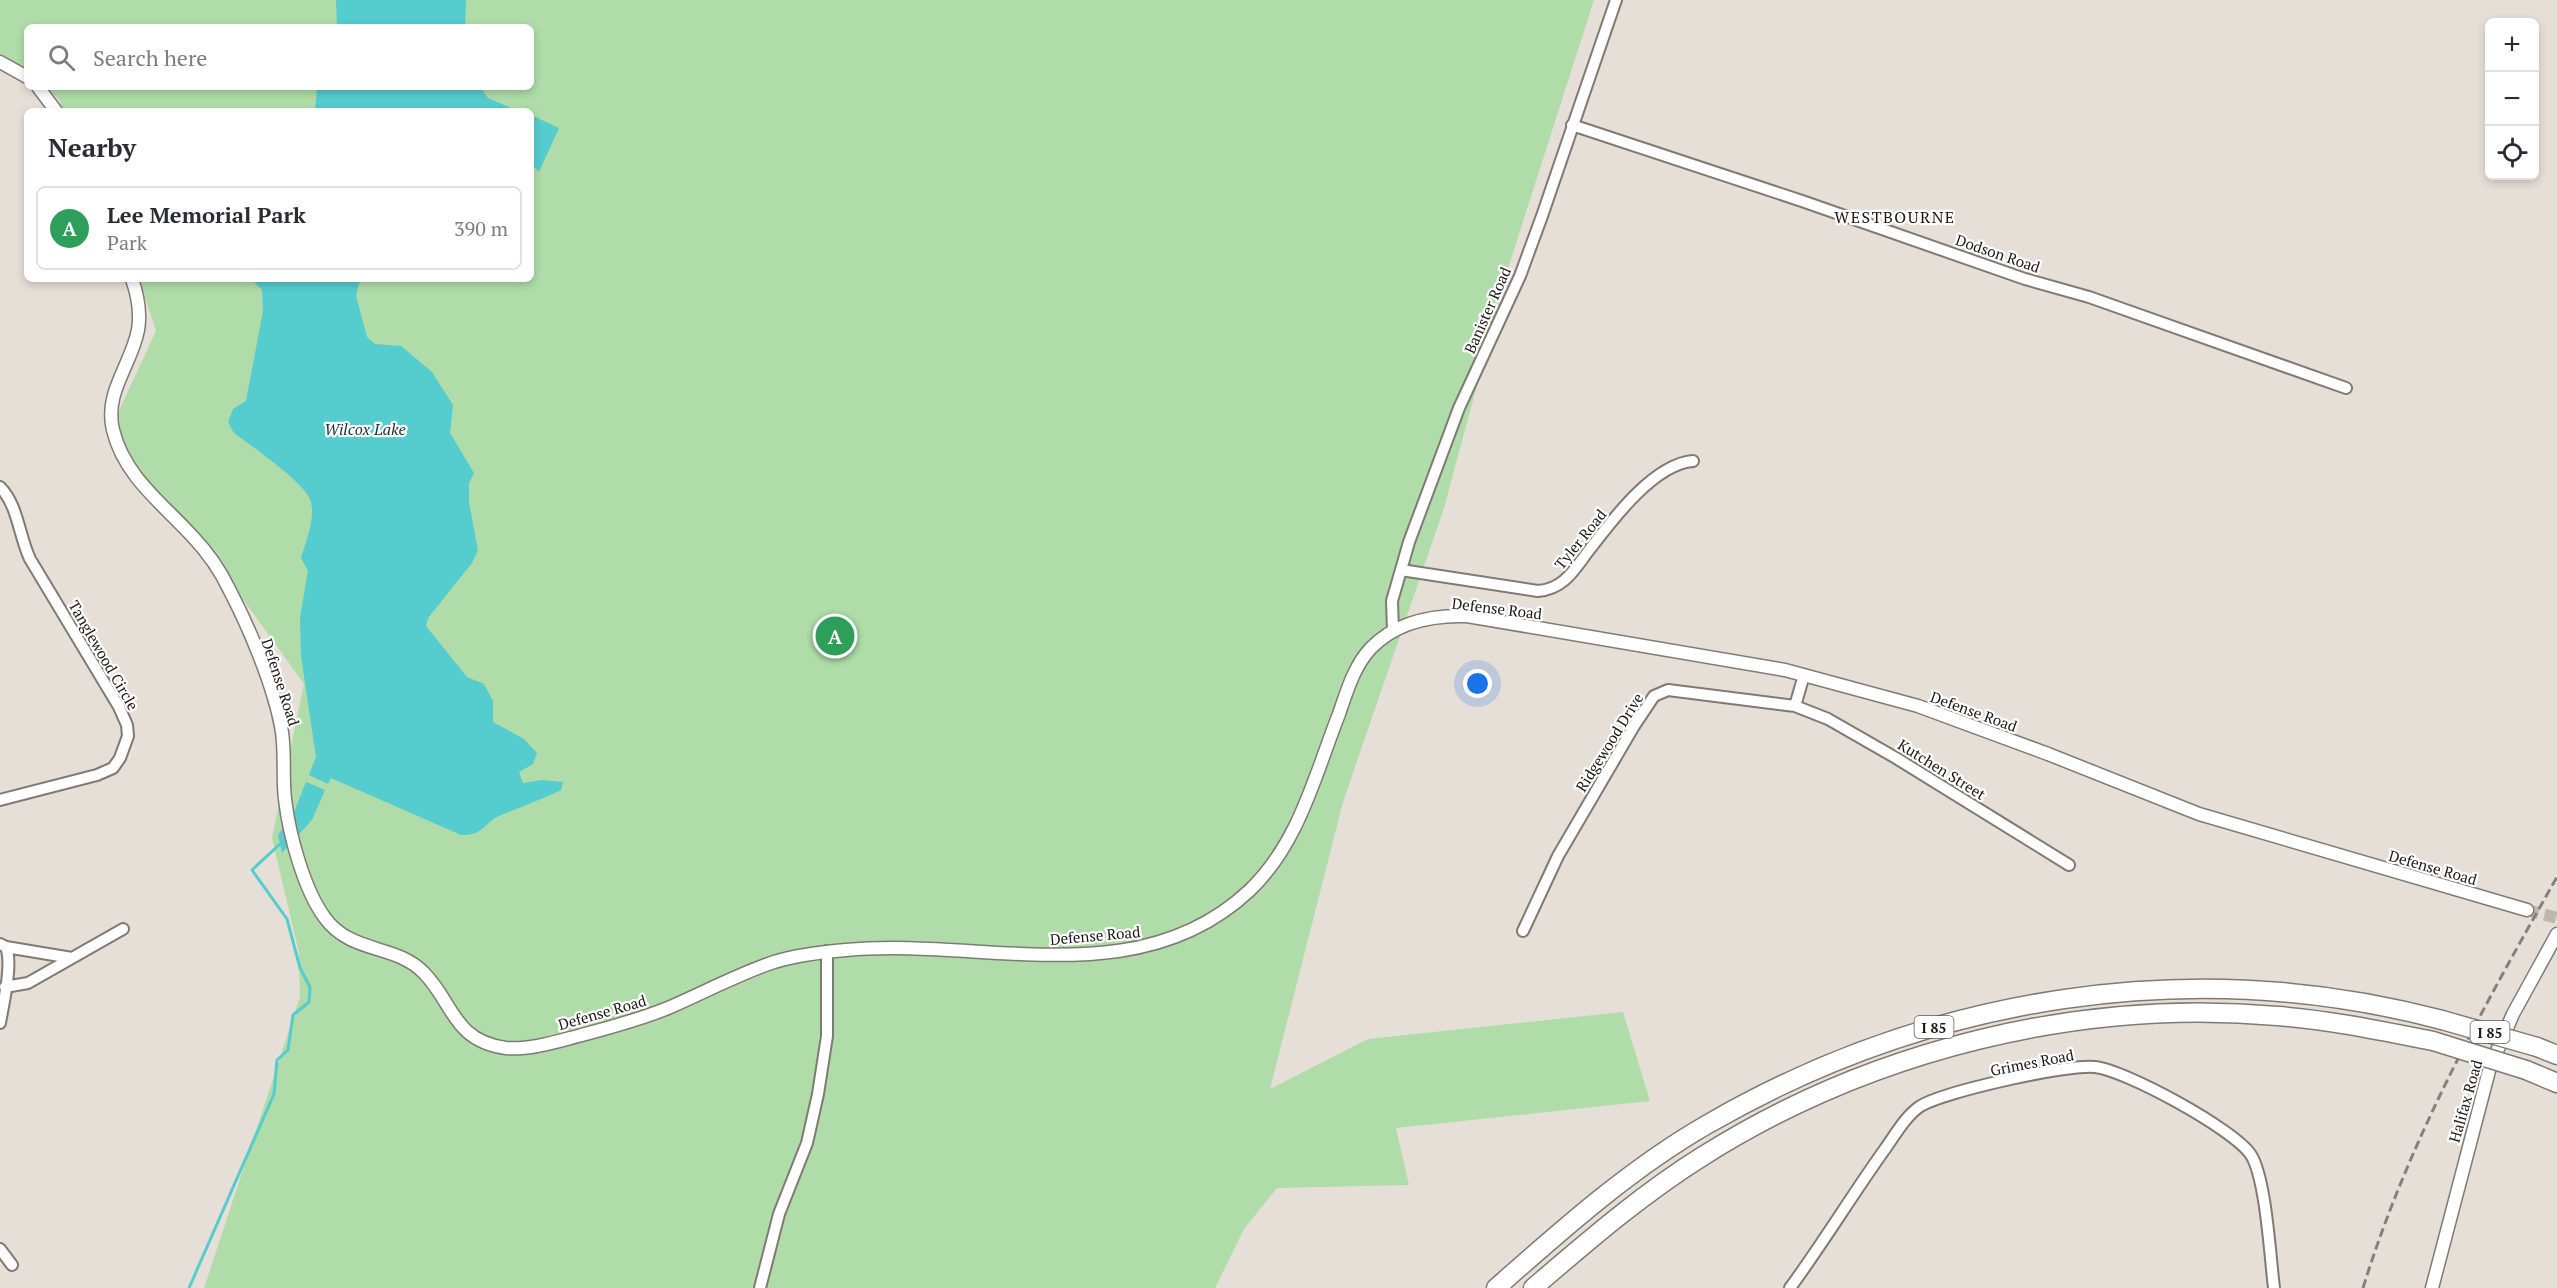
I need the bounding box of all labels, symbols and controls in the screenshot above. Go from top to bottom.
map controls [2485,18,2539,180]
button: + [2485,18,2539,72]
search box [24,24,534,90]
icon: search [45,41,78,74]
text: Search here [93,43,207,72]
button: − [2485,72,2539,126]
button: locate [2485,126,2539,180]
text: Nearby [48,130,136,164]
text: Lee Memorial Park [107,200,306,229]
district label: WESTBOURNE [1834,206,1956,228]
text: A [62,215,77,242]
text: 390 m [454,215,508,242]
text: Park [107,229,147,256]
street label: Dodson Road [1953,229,2043,277]
street label: Banister Road [1459,264,1515,356]
water label: Wilcox Lake [324,418,406,440]
street label: Tyler Road [1550,505,1610,573]
street label: Defense Road [1451,593,1543,623]
street label: Tanglewood Circle [64,597,144,713]
pin: A [816,614,854,658]
street label: Defense Road [257,636,305,728]
your location [1463,669,1492,698]
street label: Defense Road [1928,686,2020,736]
street label: Ridgewood Drive [1571,689,1647,795]
street label: Kutchen Street [1894,734,1990,804]
street label: Defense Road [2387,845,2479,889]
street label: Defense Road [1049,921,1141,949]
street label: Defense Road [556,990,648,1034]
road number: I 85 [1914,1016,1954,1038]
road number: I 85 [2470,1021,2510,1043]
street label: Grimes Road [1989,1044,2075,1080]
street label: Halifax Road [2444,1057,2486,1145]

